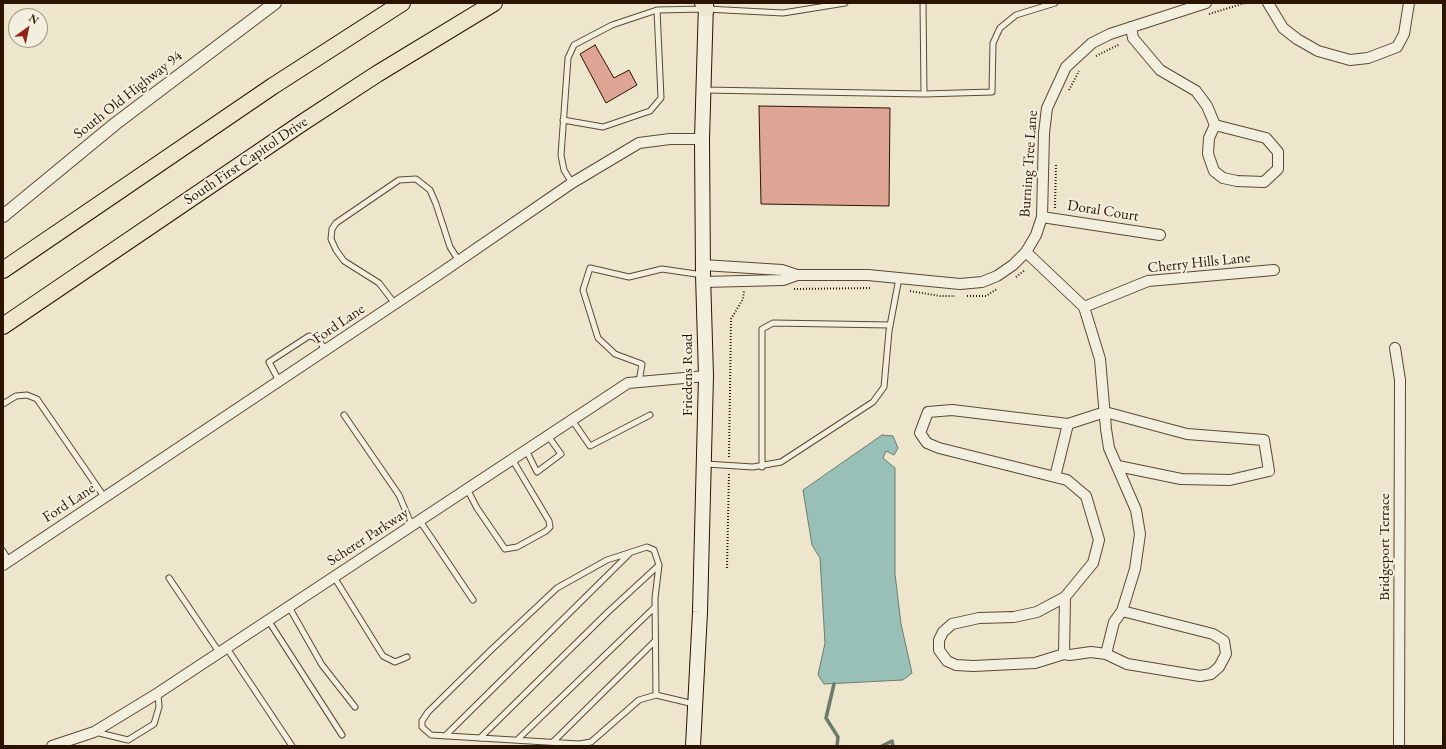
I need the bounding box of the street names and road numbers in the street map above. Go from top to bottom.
street label: South Old Highway 94 [70,47,186,143]
street label: Burning Tree Lane [1016,110,1042,218]
street label: South First Capitol Drive [181,113,311,209]
street label: Doral Court [1066,196,1140,226]
street label: Cherry Hills Lane [1147,249,1251,277]
street label: Ford Lane [310,300,368,348]
street label: Friedens Road [679,334,697,416]
street label: Ford Lane [39,479,99,527]
street label: Bridgeport Terrace [1376,493,1394,601]
street label: Scherer Parkway [324,504,412,570]

